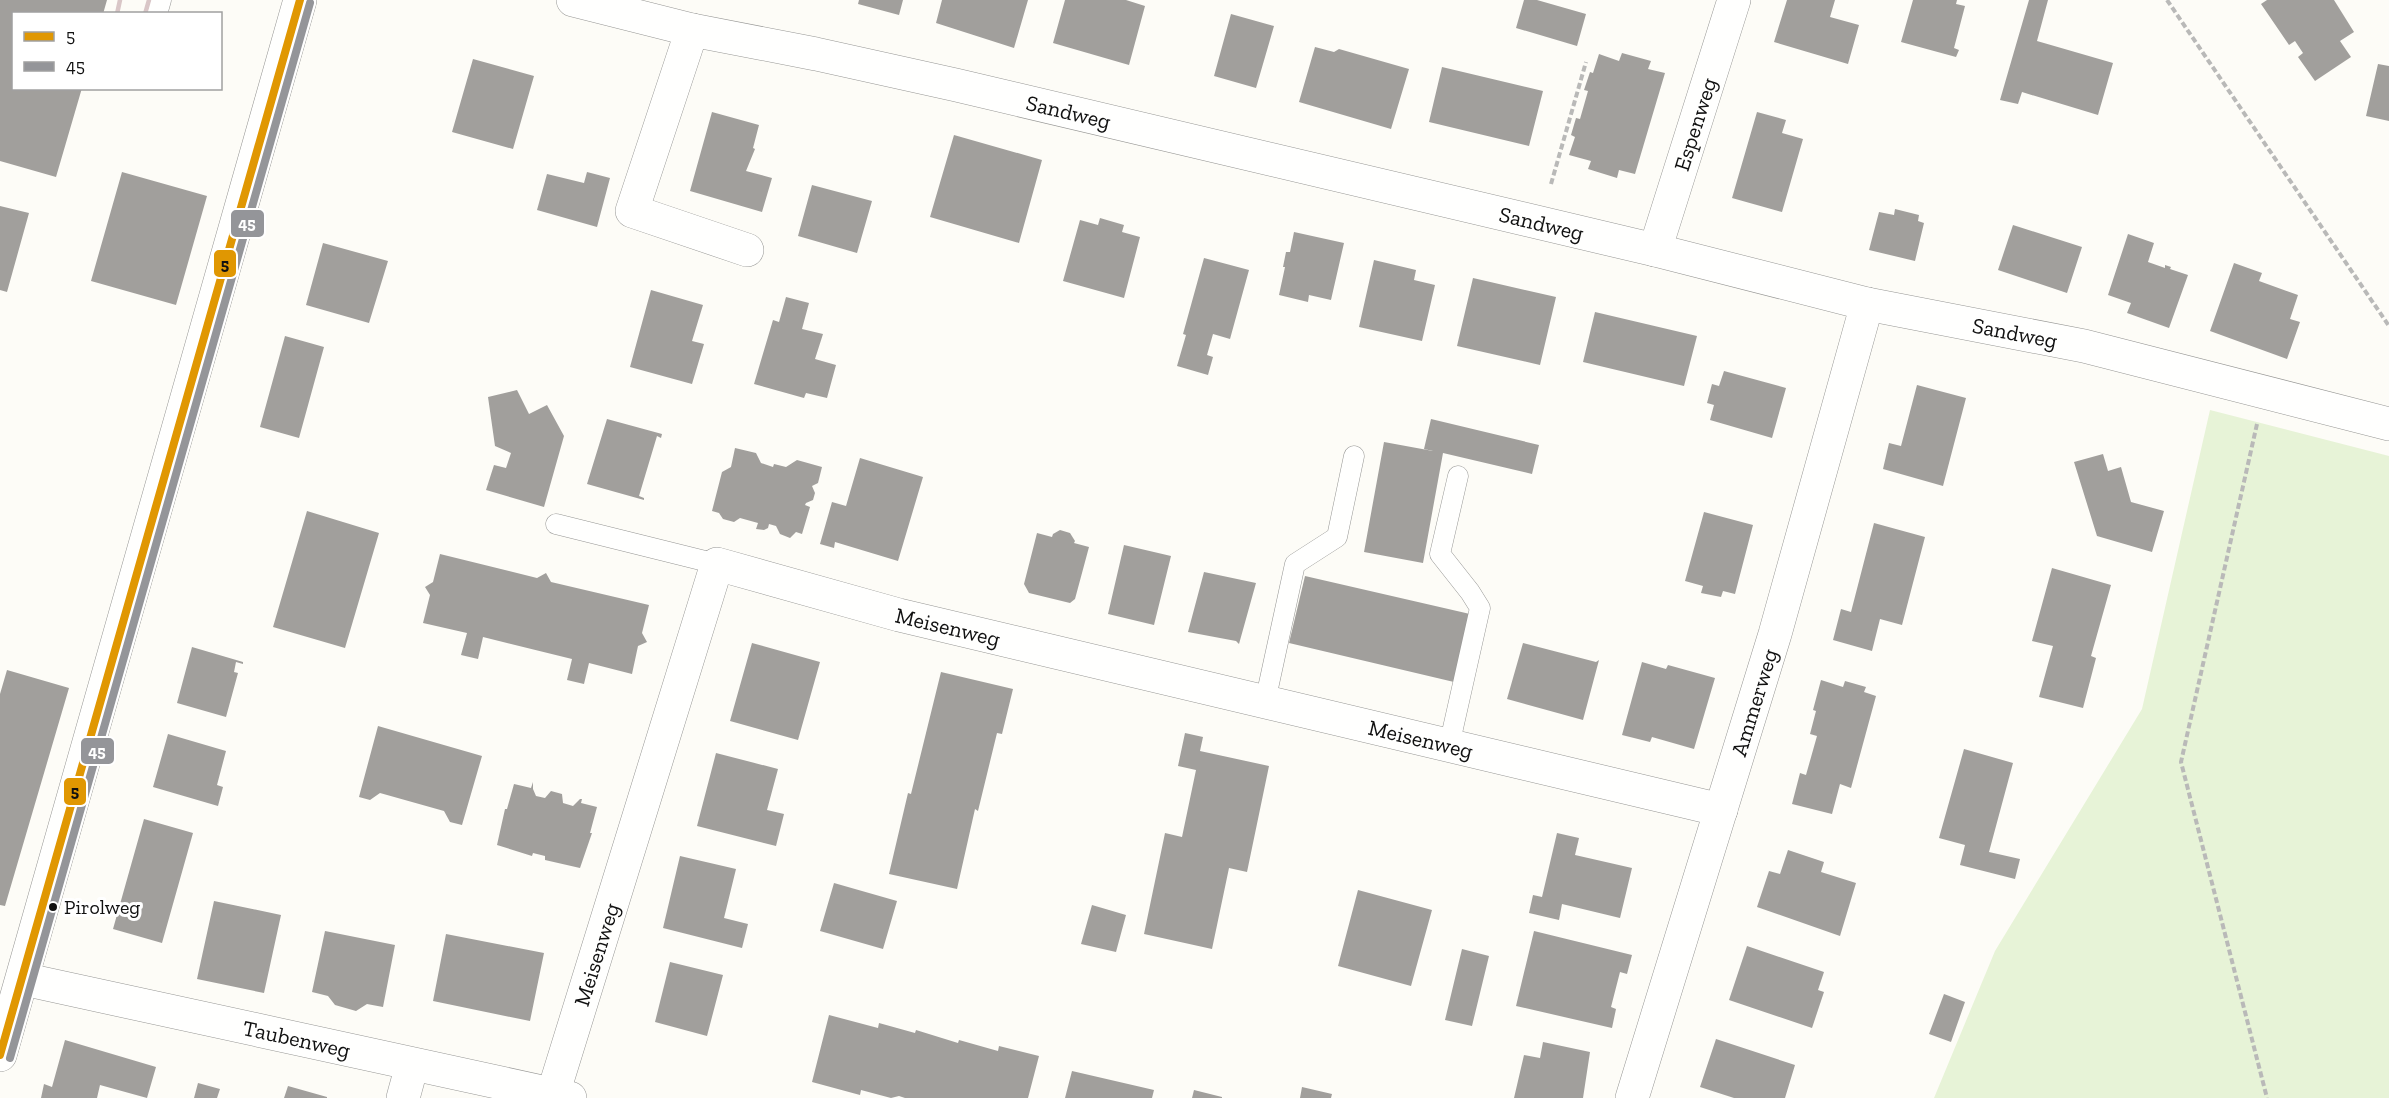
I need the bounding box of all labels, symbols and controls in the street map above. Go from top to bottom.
legend [12,12,222,90]
text: 5 [66,25,75,47]
text: 45 [66,55,85,77]
street label: Espenweg [1667,74,1722,174]
street label: Sandweg [1024,89,1113,135]
street label: Sandweg [1497,200,1586,246]
line badge: 45 [230,209,265,238]
text: 45 [238,214,256,233]
line badge: 5 [213,249,237,278]
text: 5 [221,255,229,274]
street label: Sandweg [1970,311,2060,354]
street label: Meisenweg [893,601,1003,652]
street label: Ammerweg [1725,645,1783,759]
street label: Meisenweg [1366,713,1476,764]
line badge: 45 [80,737,115,765]
text: 45 [88,742,106,761]
line badge: 5 [63,777,87,806]
text: 5 [71,782,79,801]
place label: Pirolweg [64,895,140,919]
street label: Meisenweg [567,900,625,1009]
marker: Pirolweg [47,901,59,913]
street label: Taubenweg [240,1014,353,1063]

